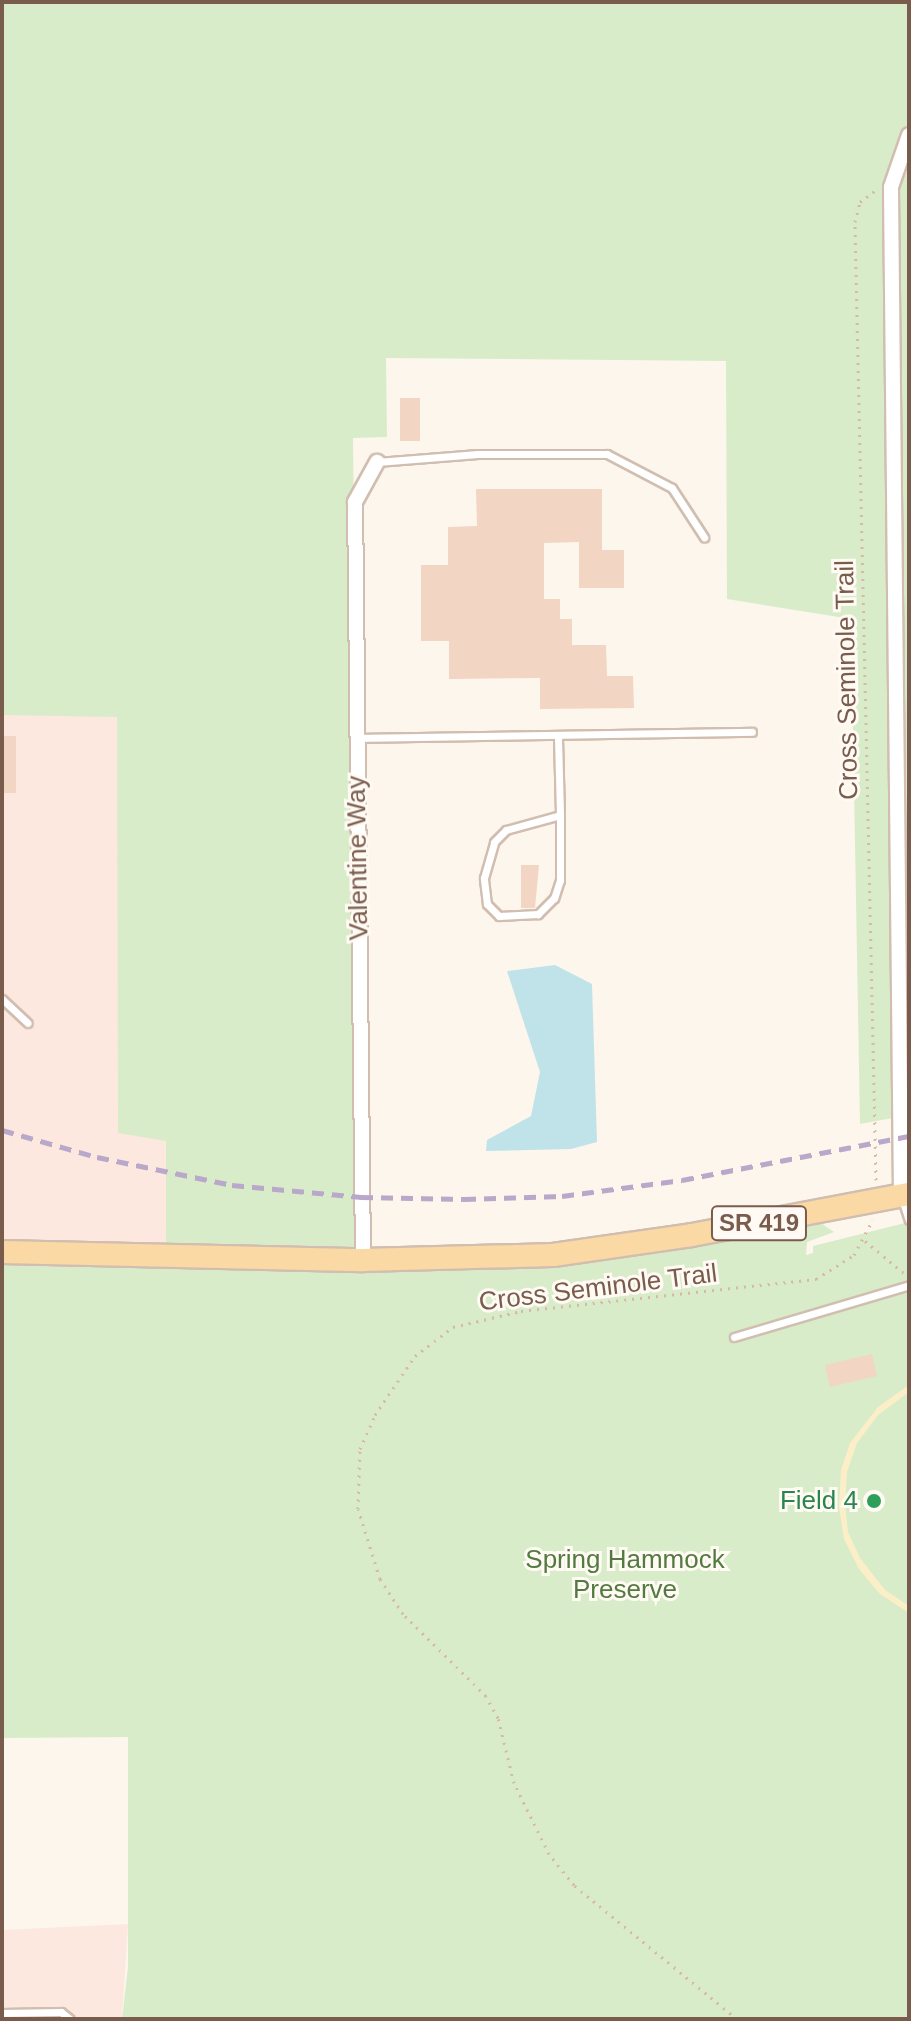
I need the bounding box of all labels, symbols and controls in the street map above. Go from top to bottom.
street label: Cross Seminole Trail [829,560,865,800]
street label: Valentine Way [341,775,375,941]
road number: SR 419 [709,1203,809,1243]
street label: Cross Seminole Trail [477,1258,719,1318]
place label: Field 4 [780,1485,858,1517]
marker: Field 4 [865,1492,883,1510]
park label: Spring Hammock Preserve [525,1544,725,1606]

